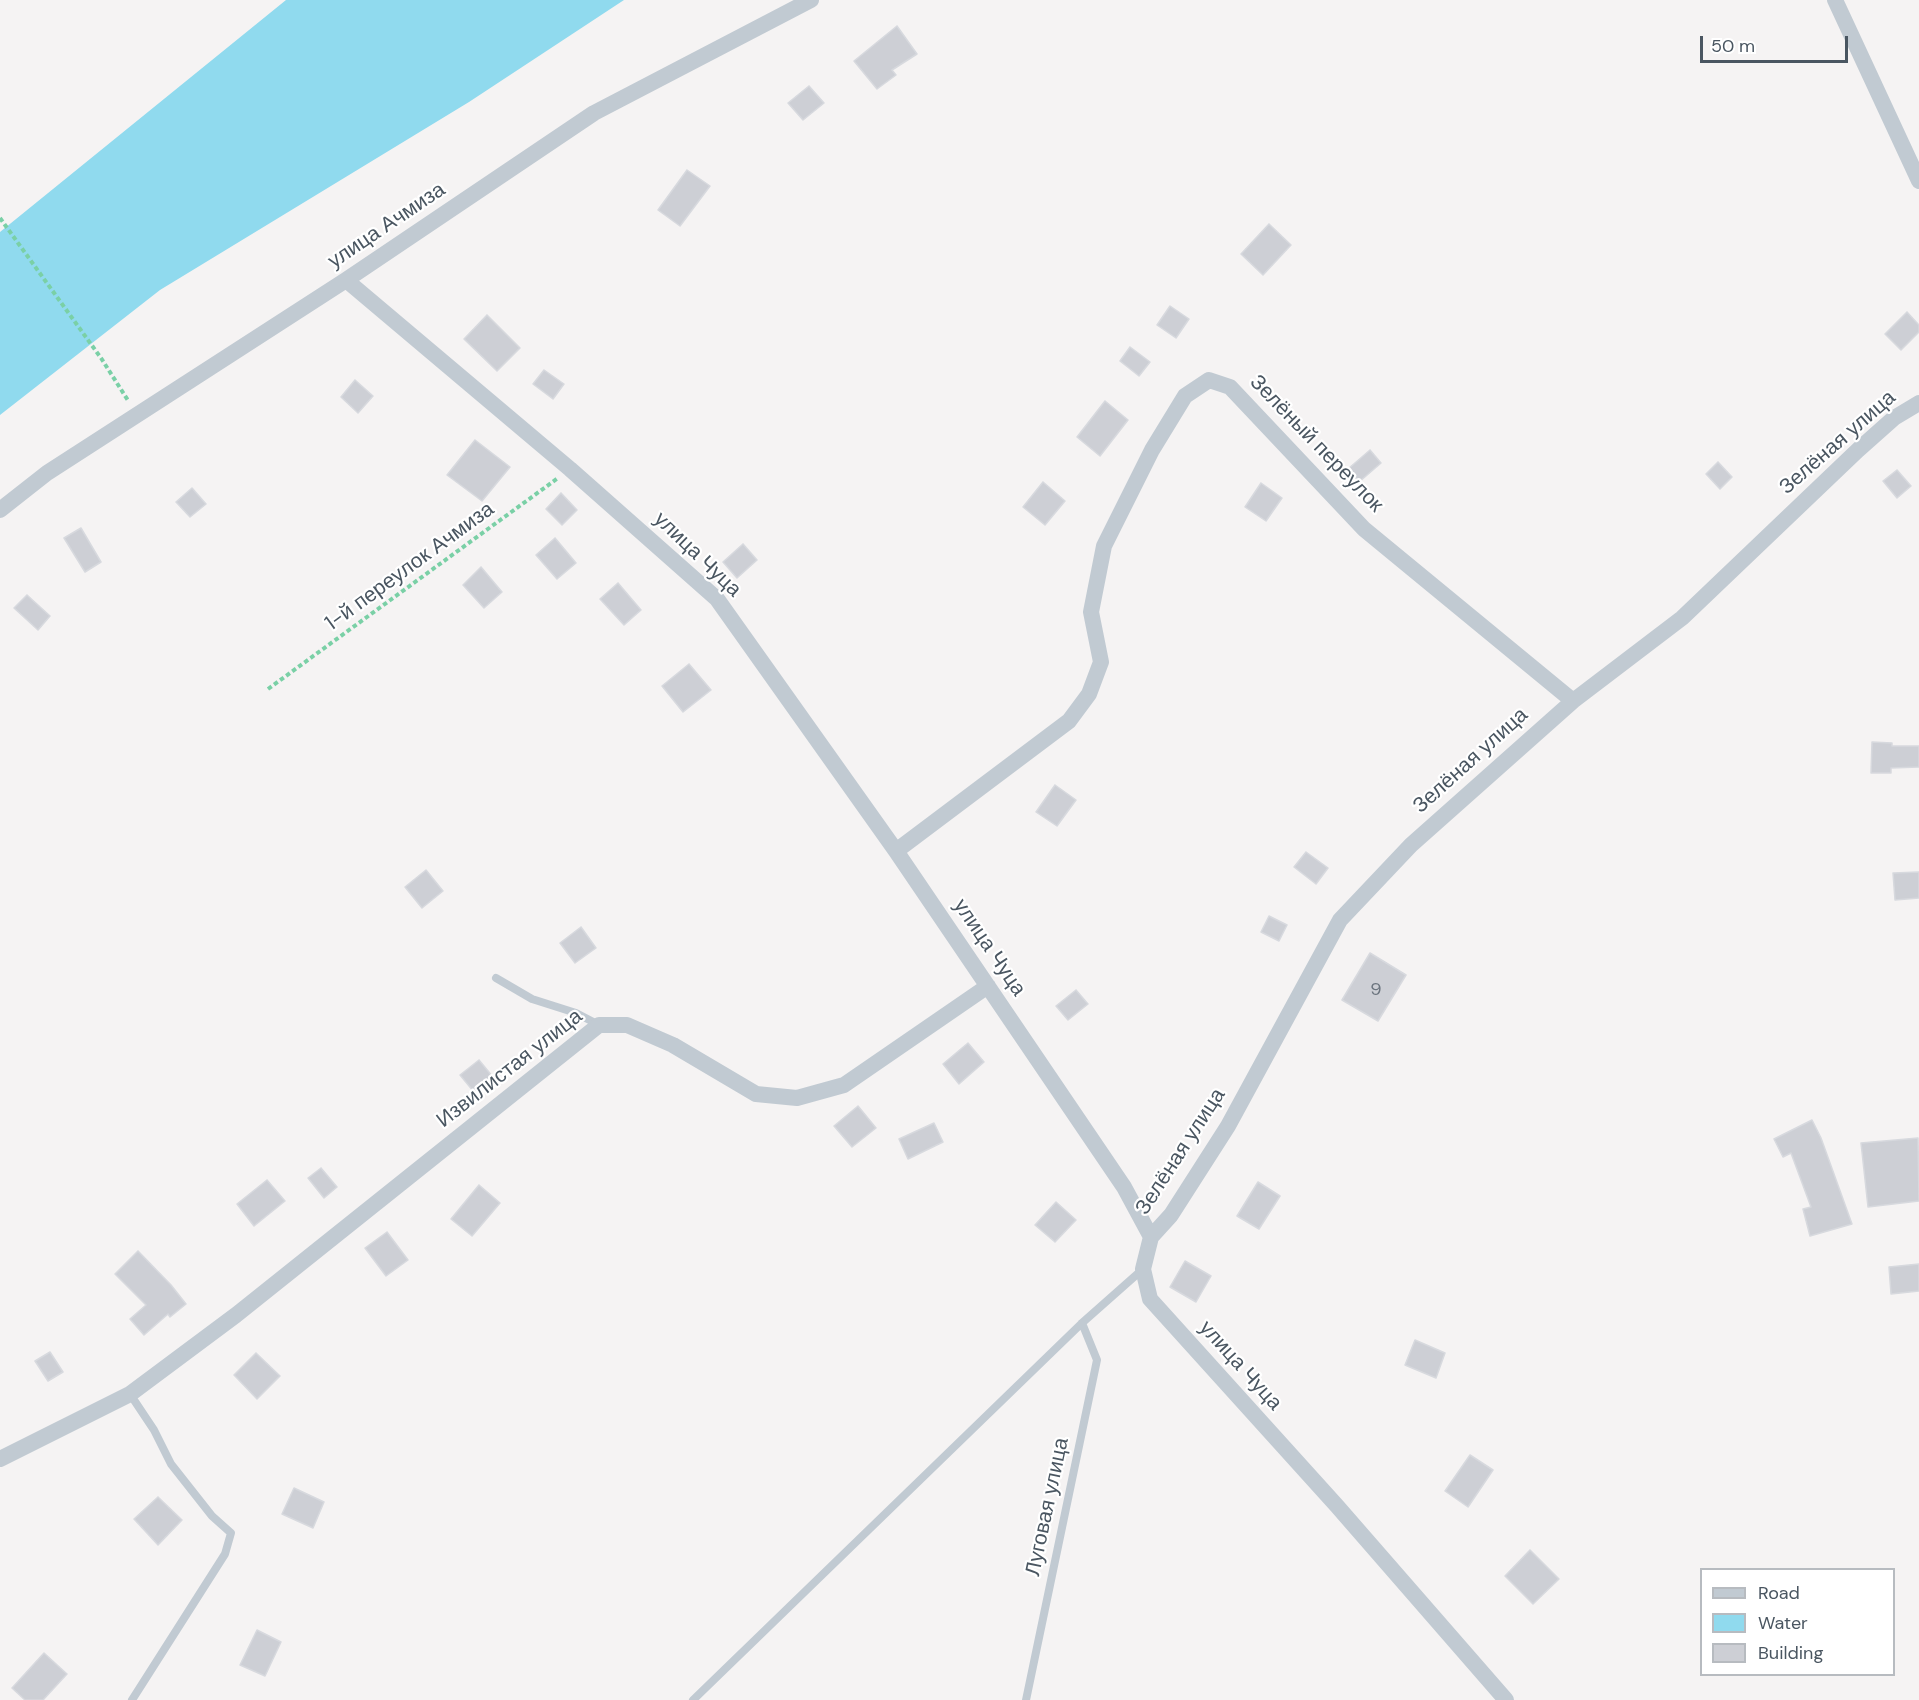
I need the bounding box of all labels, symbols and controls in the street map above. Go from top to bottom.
scale bar [1703,24,1852,62]
text: 50 m [1711,34,1755,58]
street label: улица Ачмиза [324,178,450,274]
street label: Зелёный переулок [1244,370,1388,518]
street label: Зелёная улица [1775,386,1901,500]
street label: 1-й переулок Ачмиза [321,497,499,637]
street label: улица Чуца [648,507,746,603]
street label: Зелёная улица [1408,703,1534,819]
street label: улица Чуца [947,895,1031,1001]
house number: 9 [1370,979,1382,1001]
street label: Извилистая улица [432,1004,588,1134]
street label: Зелёная улица [1131,1084,1231,1220]
street label: улица Чуца [1193,1316,1287,1416]
street label: Луговая улица [1021,1436,1075,1578]
legend [1700,1568,1895,1676]
text: Road [1758,1581,1800,1605]
text: Water [1758,1611,1808,1635]
text: Building [1758,1641,1823,1665]

